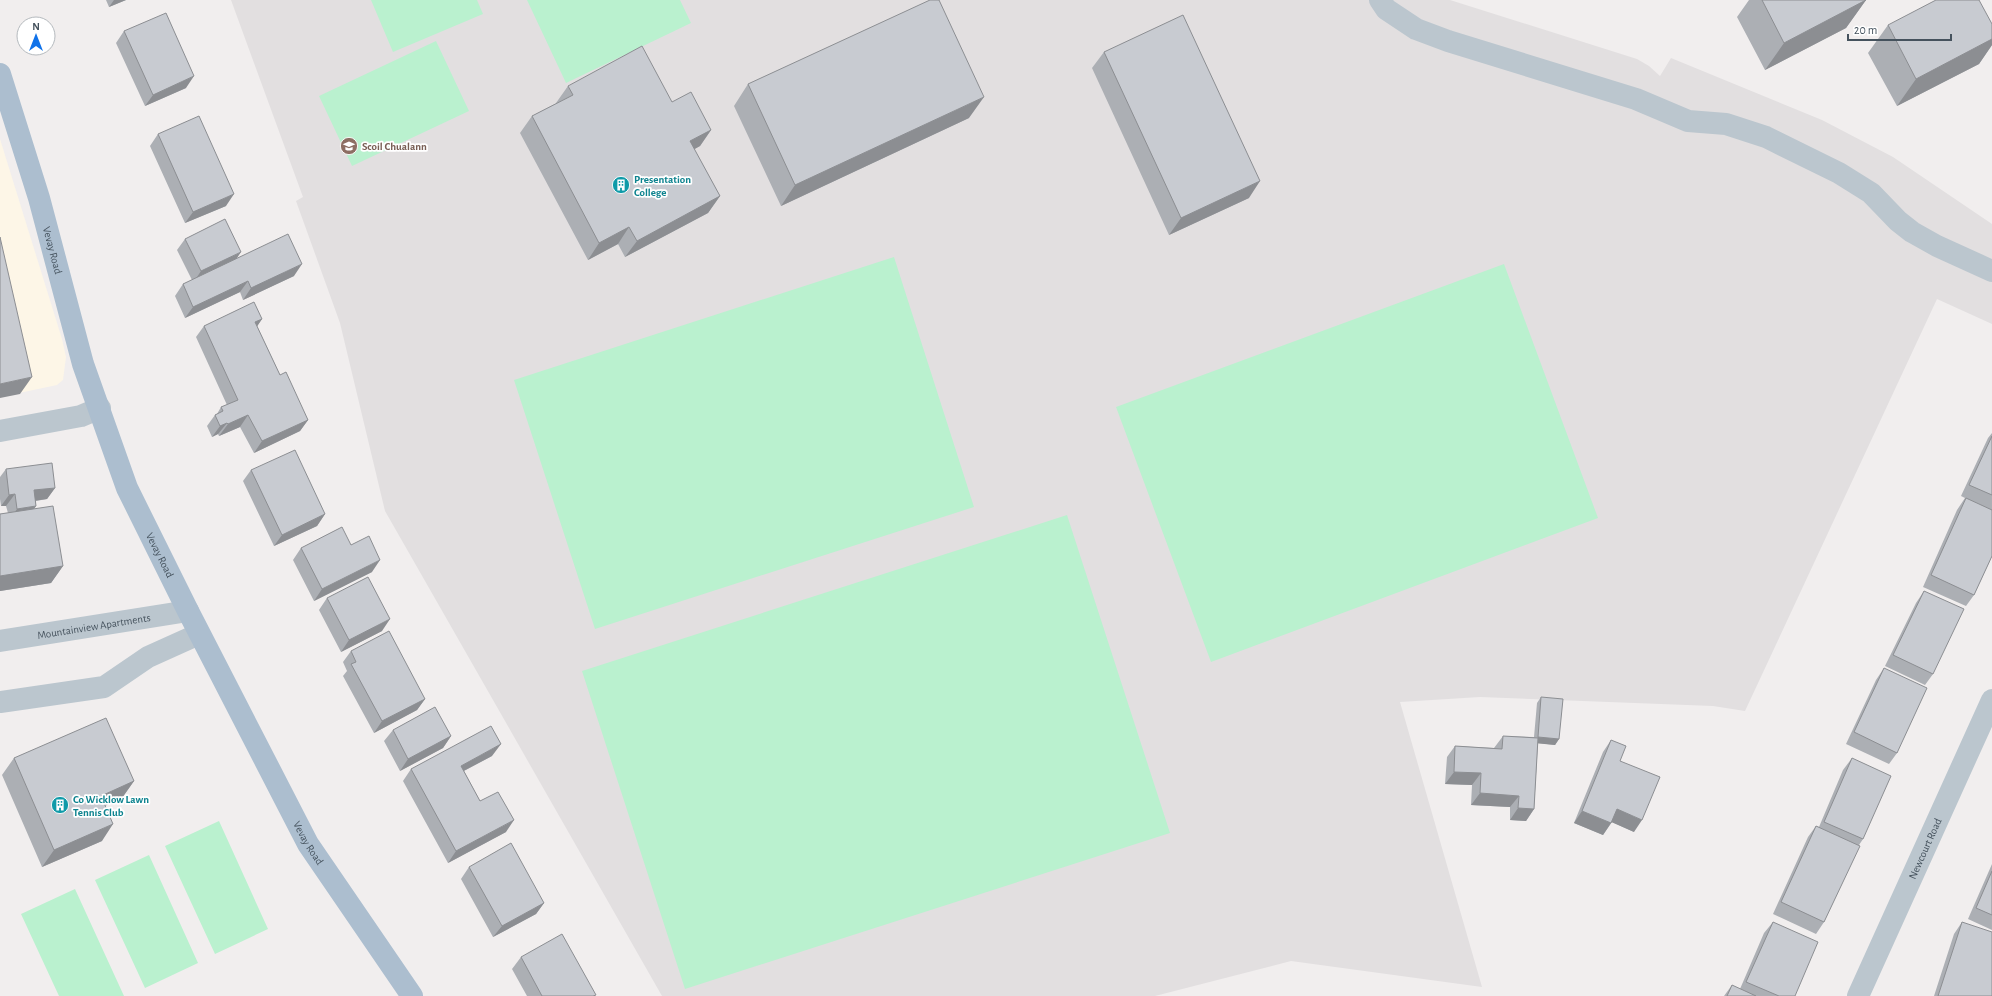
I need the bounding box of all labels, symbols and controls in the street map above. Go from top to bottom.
north arrow [16,16,56,56]
scale bar [1848,16,1951,42]
text: N [32,21,40,32]
text: 20 m [1854,24,1877,36]
school or university icon: Scoil Chualann [339,136,359,156]
place label: Scoil Chualann [362,141,427,152]
place label: Presentation College [634,174,691,198]
building icon: Presentation College [611,175,631,195]
street label: Vevay Road [41,225,64,275]
street label: Vevay Road [144,531,176,579]
street label: Mountainview Apartments [36,612,151,640]
place label: Co Wicklow Lawn Tennis Club [73,794,149,818]
building icon: Co Wicklow Lawn Tennis Club [50,795,70,815]
street label: Newcourt Road [1906,816,1943,881]
street label: Vevay Road [292,819,326,867]

